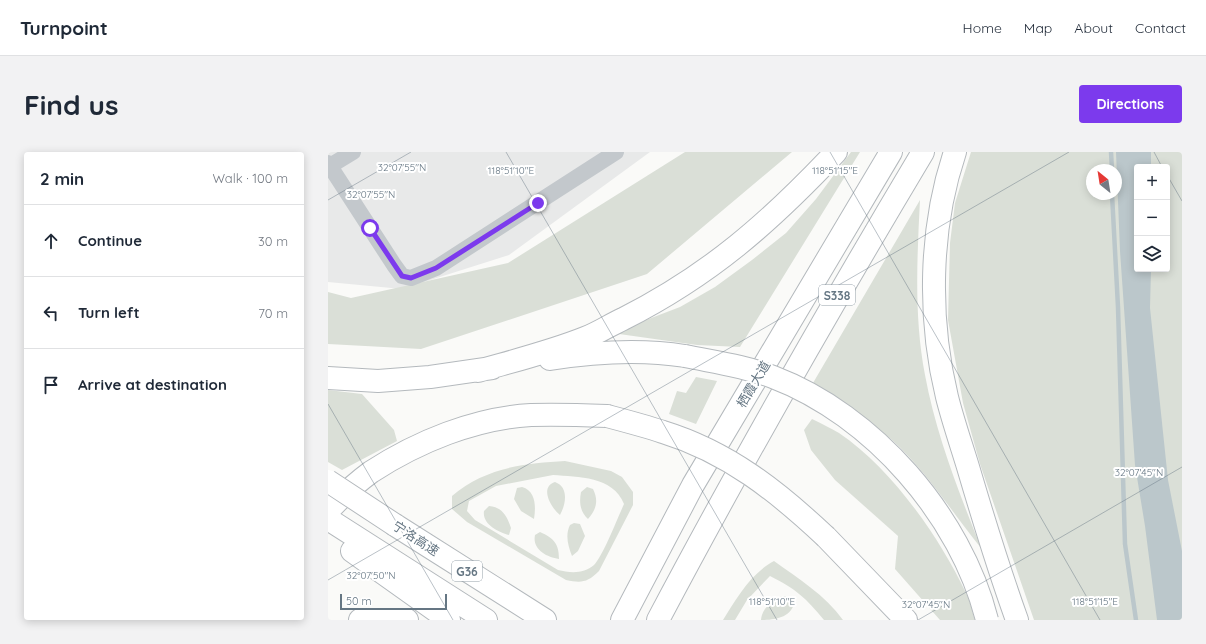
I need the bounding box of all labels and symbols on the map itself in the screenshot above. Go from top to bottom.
text: 32°07'55"N [378,161,426,174]
text: 118°51'10"E [488,164,534,177]
text: 118°51'15"E [812,164,858,177]
north arrow [1086,164,1122,200]
text: 32°07'55"N [347,188,395,201]
route end [529,194,547,212]
route start [361,219,379,237]
road number: S338 [819,285,855,305]
street label: 栖霞大道 [733,358,773,410]
text: 32°07'45"N [1115,466,1163,479]
street label: 宁洛高速 [390,517,442,559]
road number: G36 [452,561,482,581]
text: 32°07'50"N [346,569,396,582]
scale bar [340,592,447,611]
text: 118°51'10"E [749,595,795,608]
text: 118°51'15"E [1072,595,1118,608]
text: 32°07'45"N [902,598,950,611]

